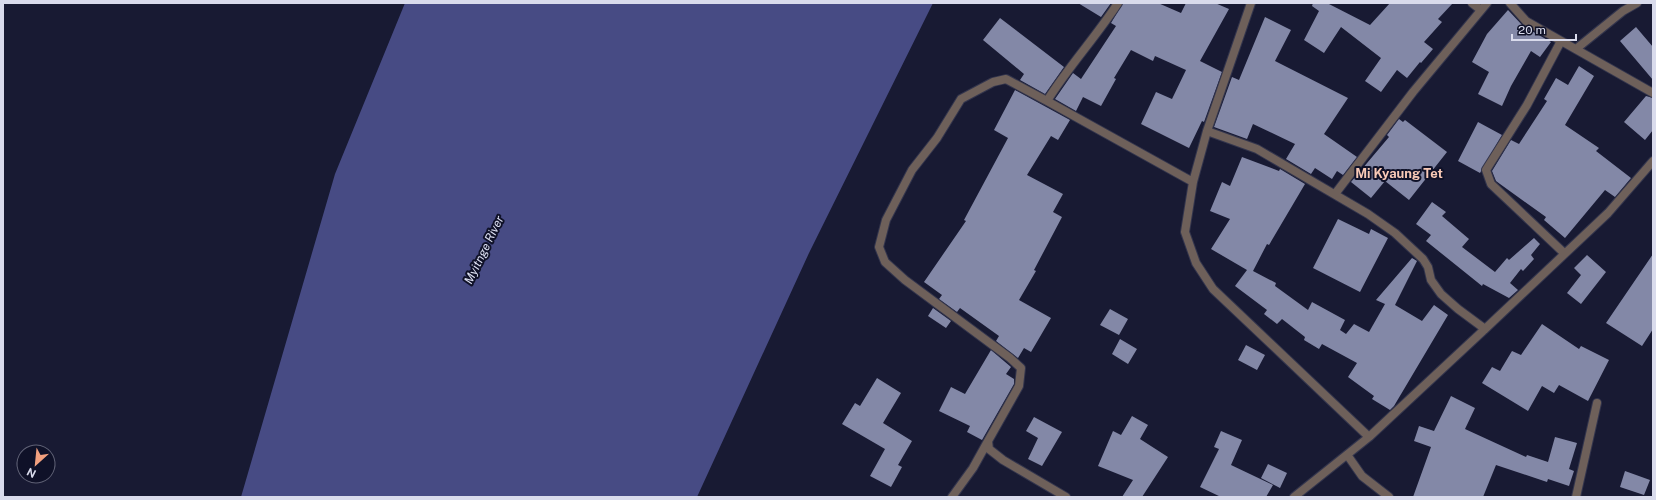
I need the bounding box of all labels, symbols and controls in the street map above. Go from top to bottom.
scale bar [1512,16,1576,42]
text: 20 m [1518,23,1546,37]
district label: Mi Kyaung Tet [1355,166,1443,181]
water label: Myitnge River [461,213,507,286]
north arrow [16,444,56,484]
text: N [25,466,38,480]

